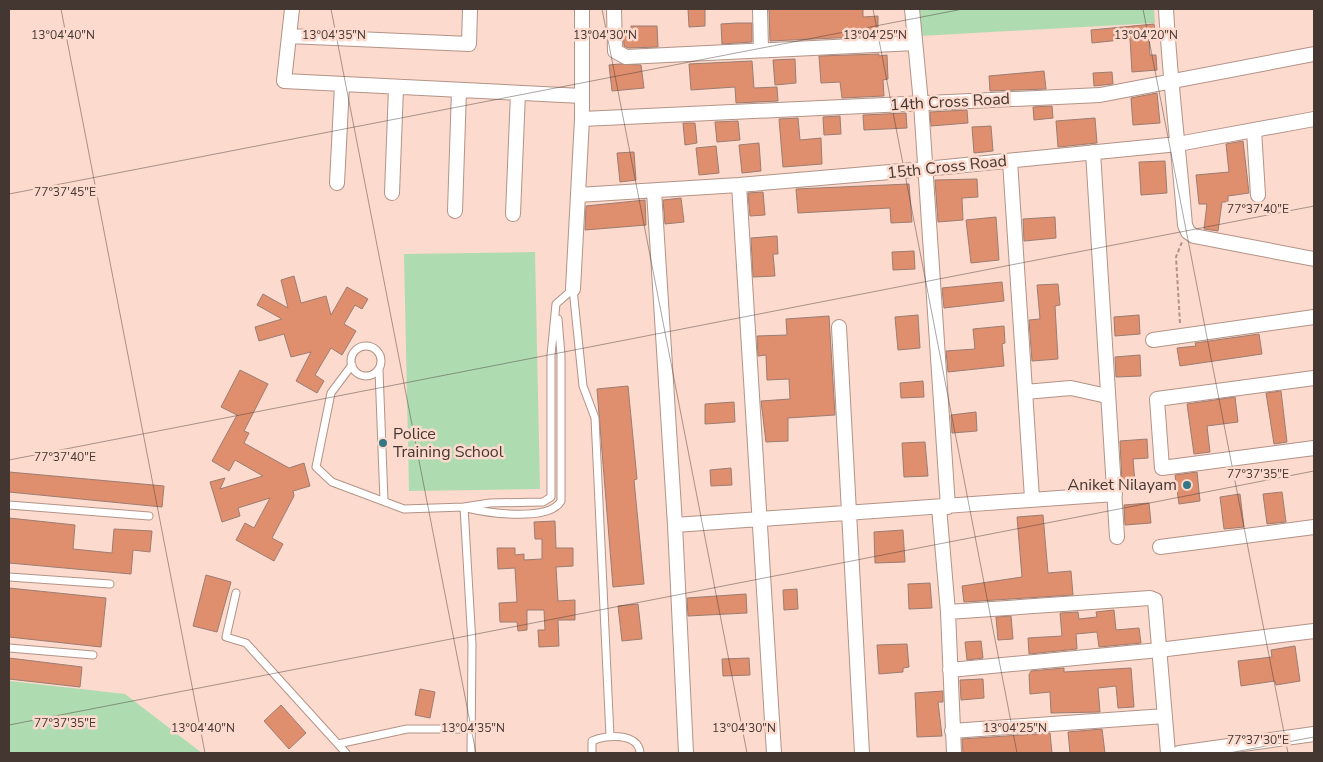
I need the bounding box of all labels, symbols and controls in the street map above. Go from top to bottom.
text: 13°04'40"N [31,27,95,43]
text: 13°04'35"N [302,27,366,43]
text: 13°04'30"N [573,27,637,43]
text: 13°04'25"N [843,27,907,43]
text: 13°04'20"N [1114,27,1178,43]
street label: 14th Cross Road [889,88,1011,116]
street label: 15th Cross Road [886,150,1008,184]
text: 77°37'45"E [34,184,96,200]
text: 77°37'40"E [1227,201,1289,217]
place label: Police Training School [393,423,504,463]
marker: Police Training School [377,437,389,449]
text: 77°37'40"E [34,449,96,465]
text: 77°37'35"E [1227,466,1289,482]
place label: Aniket Nilayam [1068,474,1177,496]
marker: Aniket Nilayam [1181,479,1193,491]
text: 77°37'35"E [34,715,96,731]
text: 13°04'40"N [171,720,235,736]
text: 13°04'35"N [441,720,505,736]
text: 13°04'30"N [712,720,776,736]
text: 13°04'25"N [983,720,1047,736]
text: 77°37'30"E [1227,732,1289,748]

